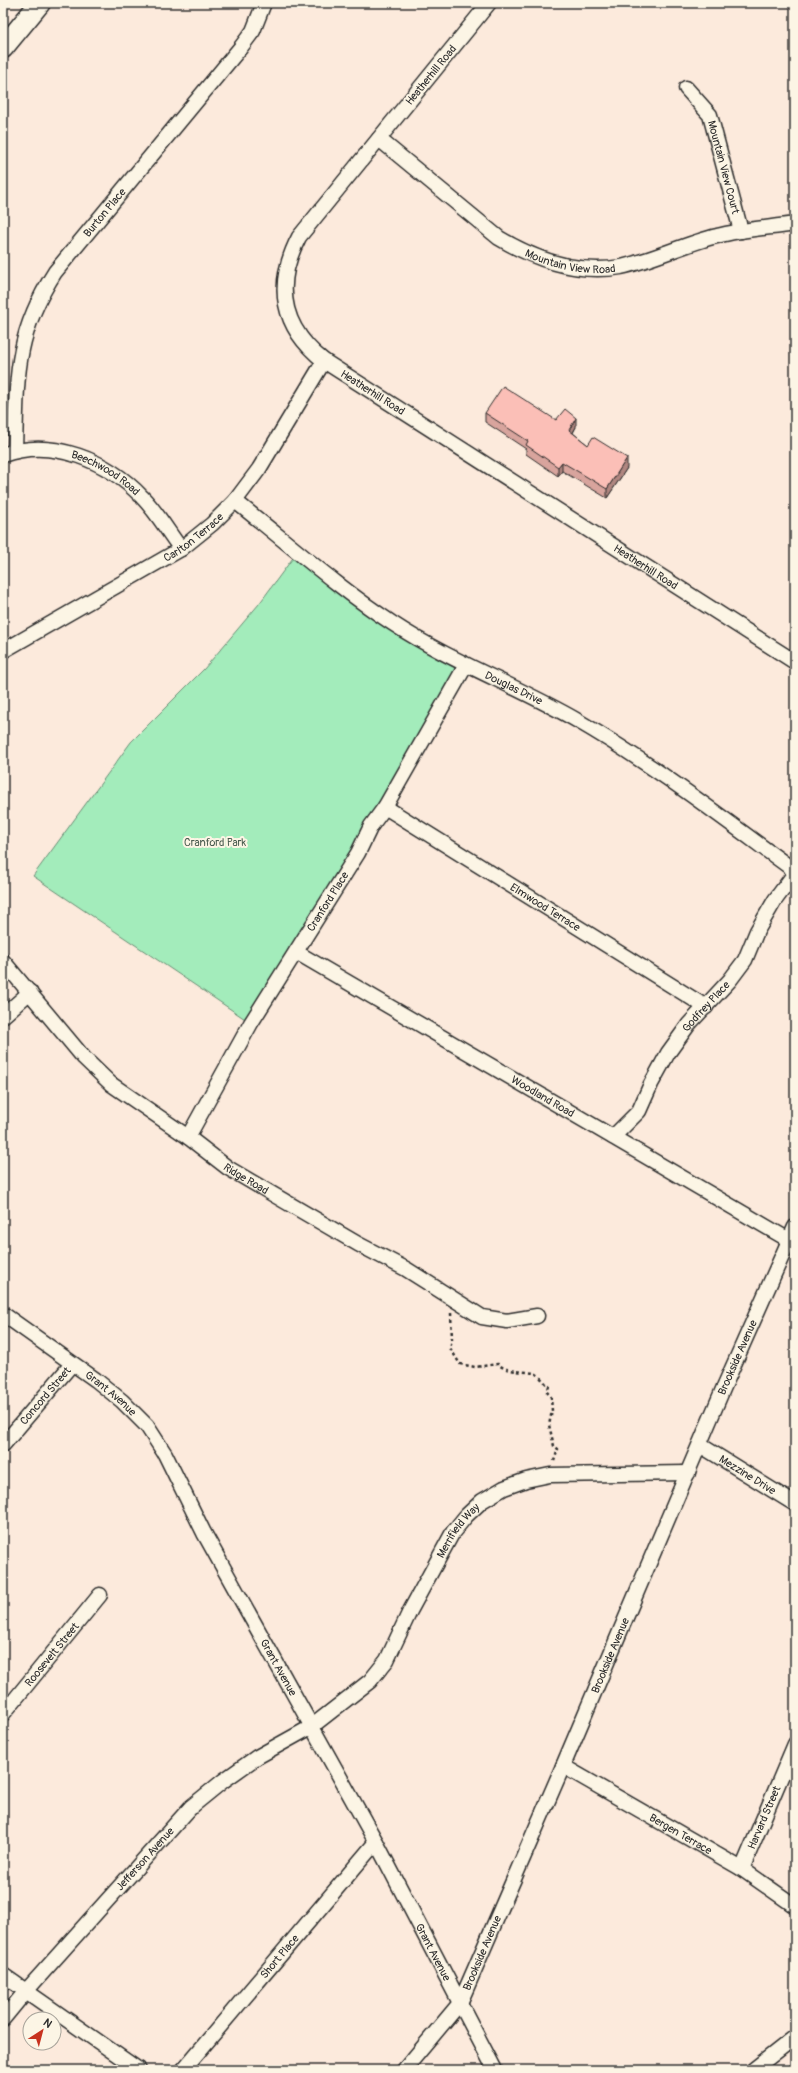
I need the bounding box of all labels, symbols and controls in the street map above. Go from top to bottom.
street label: Heatherhill Road [403,42,459,108]
street label: Mountain View Court [705,119,743,216]
street label: Burton Place [80,185,129,239]
street label: Mountain View Road [523,246,616,276]
street label: Heatherhill Road [338,367,407,417]
street label: Beechwood Road [70,448,143,498]
street label: Carlton Terrace [161,510,226,564]
street label: Heatherhill Road [611,541,680,592]
street label: Douglas Drive [483,668,545,708]
park label: Cranford Park [184,836,247,849]
street label: Cranford Place [304,869,351,934]
street label: Elmwood Terrace [508,880,583,934]
street label: Godfrey Place [679,978,733,1034]
street label: Woodland Road [509,1073,577,1120]
street label: Ridge Road [221,1160,271,1197]
street label: Brookside Avenue [715,1317,760,1397]
street label: Concord Street [17,1364,74,1427]
street label: Grant Avenue [83,1368,140,1419]
street label: Mezzine Drive [717,1452,779,1497]
street label: Merrifield Way [434,1500,482,1560]
street label: Brookside Avenue [588,1615,632,1695]
street label: Roosevelt Street [22,1619,82,1689]
street label: Grant Avenue [258,1637,300,1698]
street label: Harvard Street [745,1783,783,1851]
street label: Bergen Terrace [647,1811,715,1857]
street label: Jefferson Avenue [113,1824,177,1893]
street label: Brookside Avenue [460,1913,504,1992]
street label: Grant Avenue [413,1921,454,1983]
street label: Short Place [257,1931,302,1981]
north arrow [22,2011,62,2051]
text: N [41,2016,55,2031]

